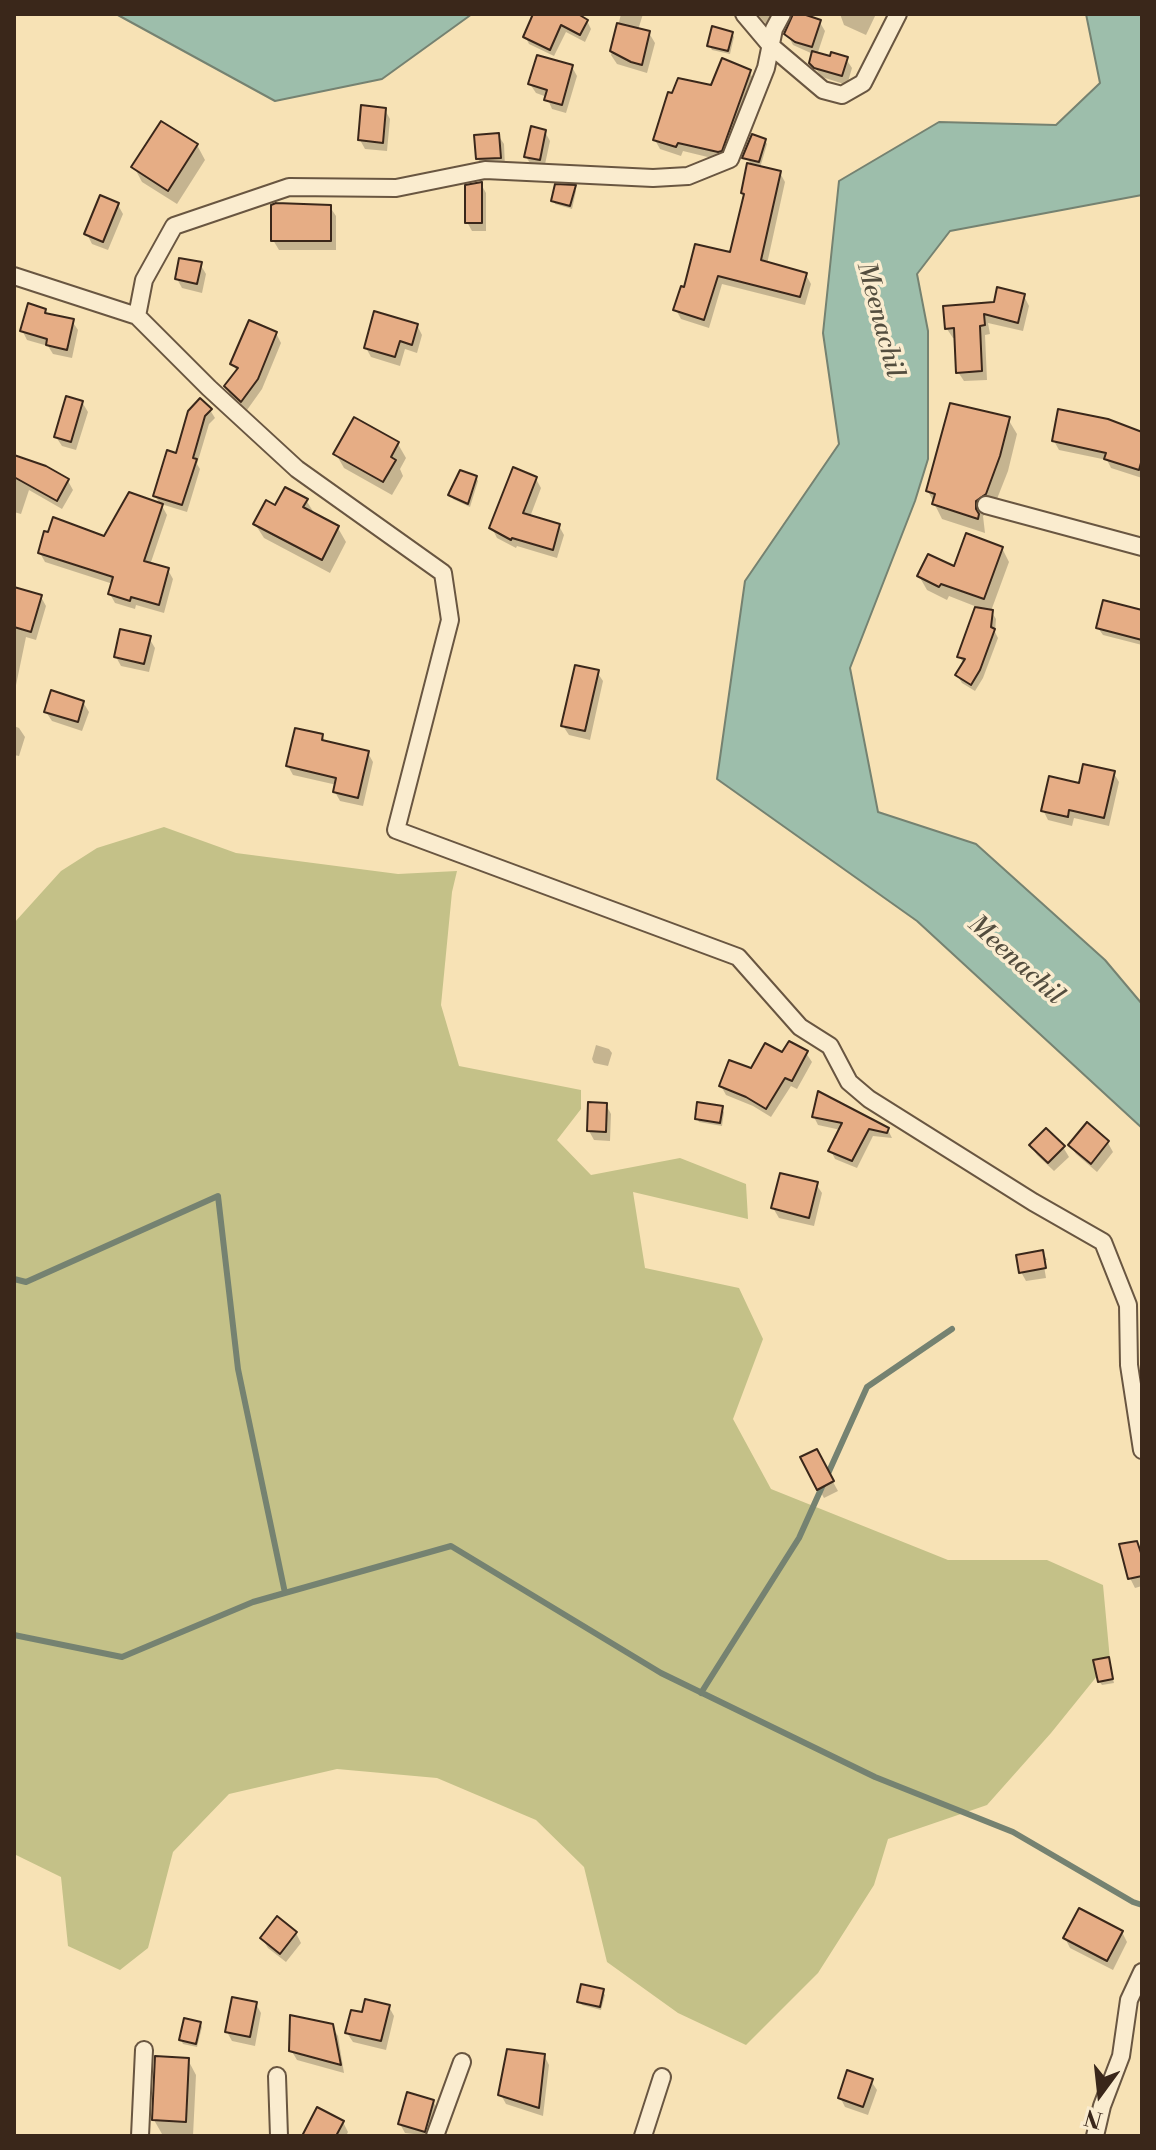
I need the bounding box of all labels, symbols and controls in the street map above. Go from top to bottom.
water label: Meenachil [849,259,909,381]
water label: Meenachil [960,910,1070,1012]
north arrow [1060,2054,1140,2134]
text: N [1082,2102,1106,2133]

